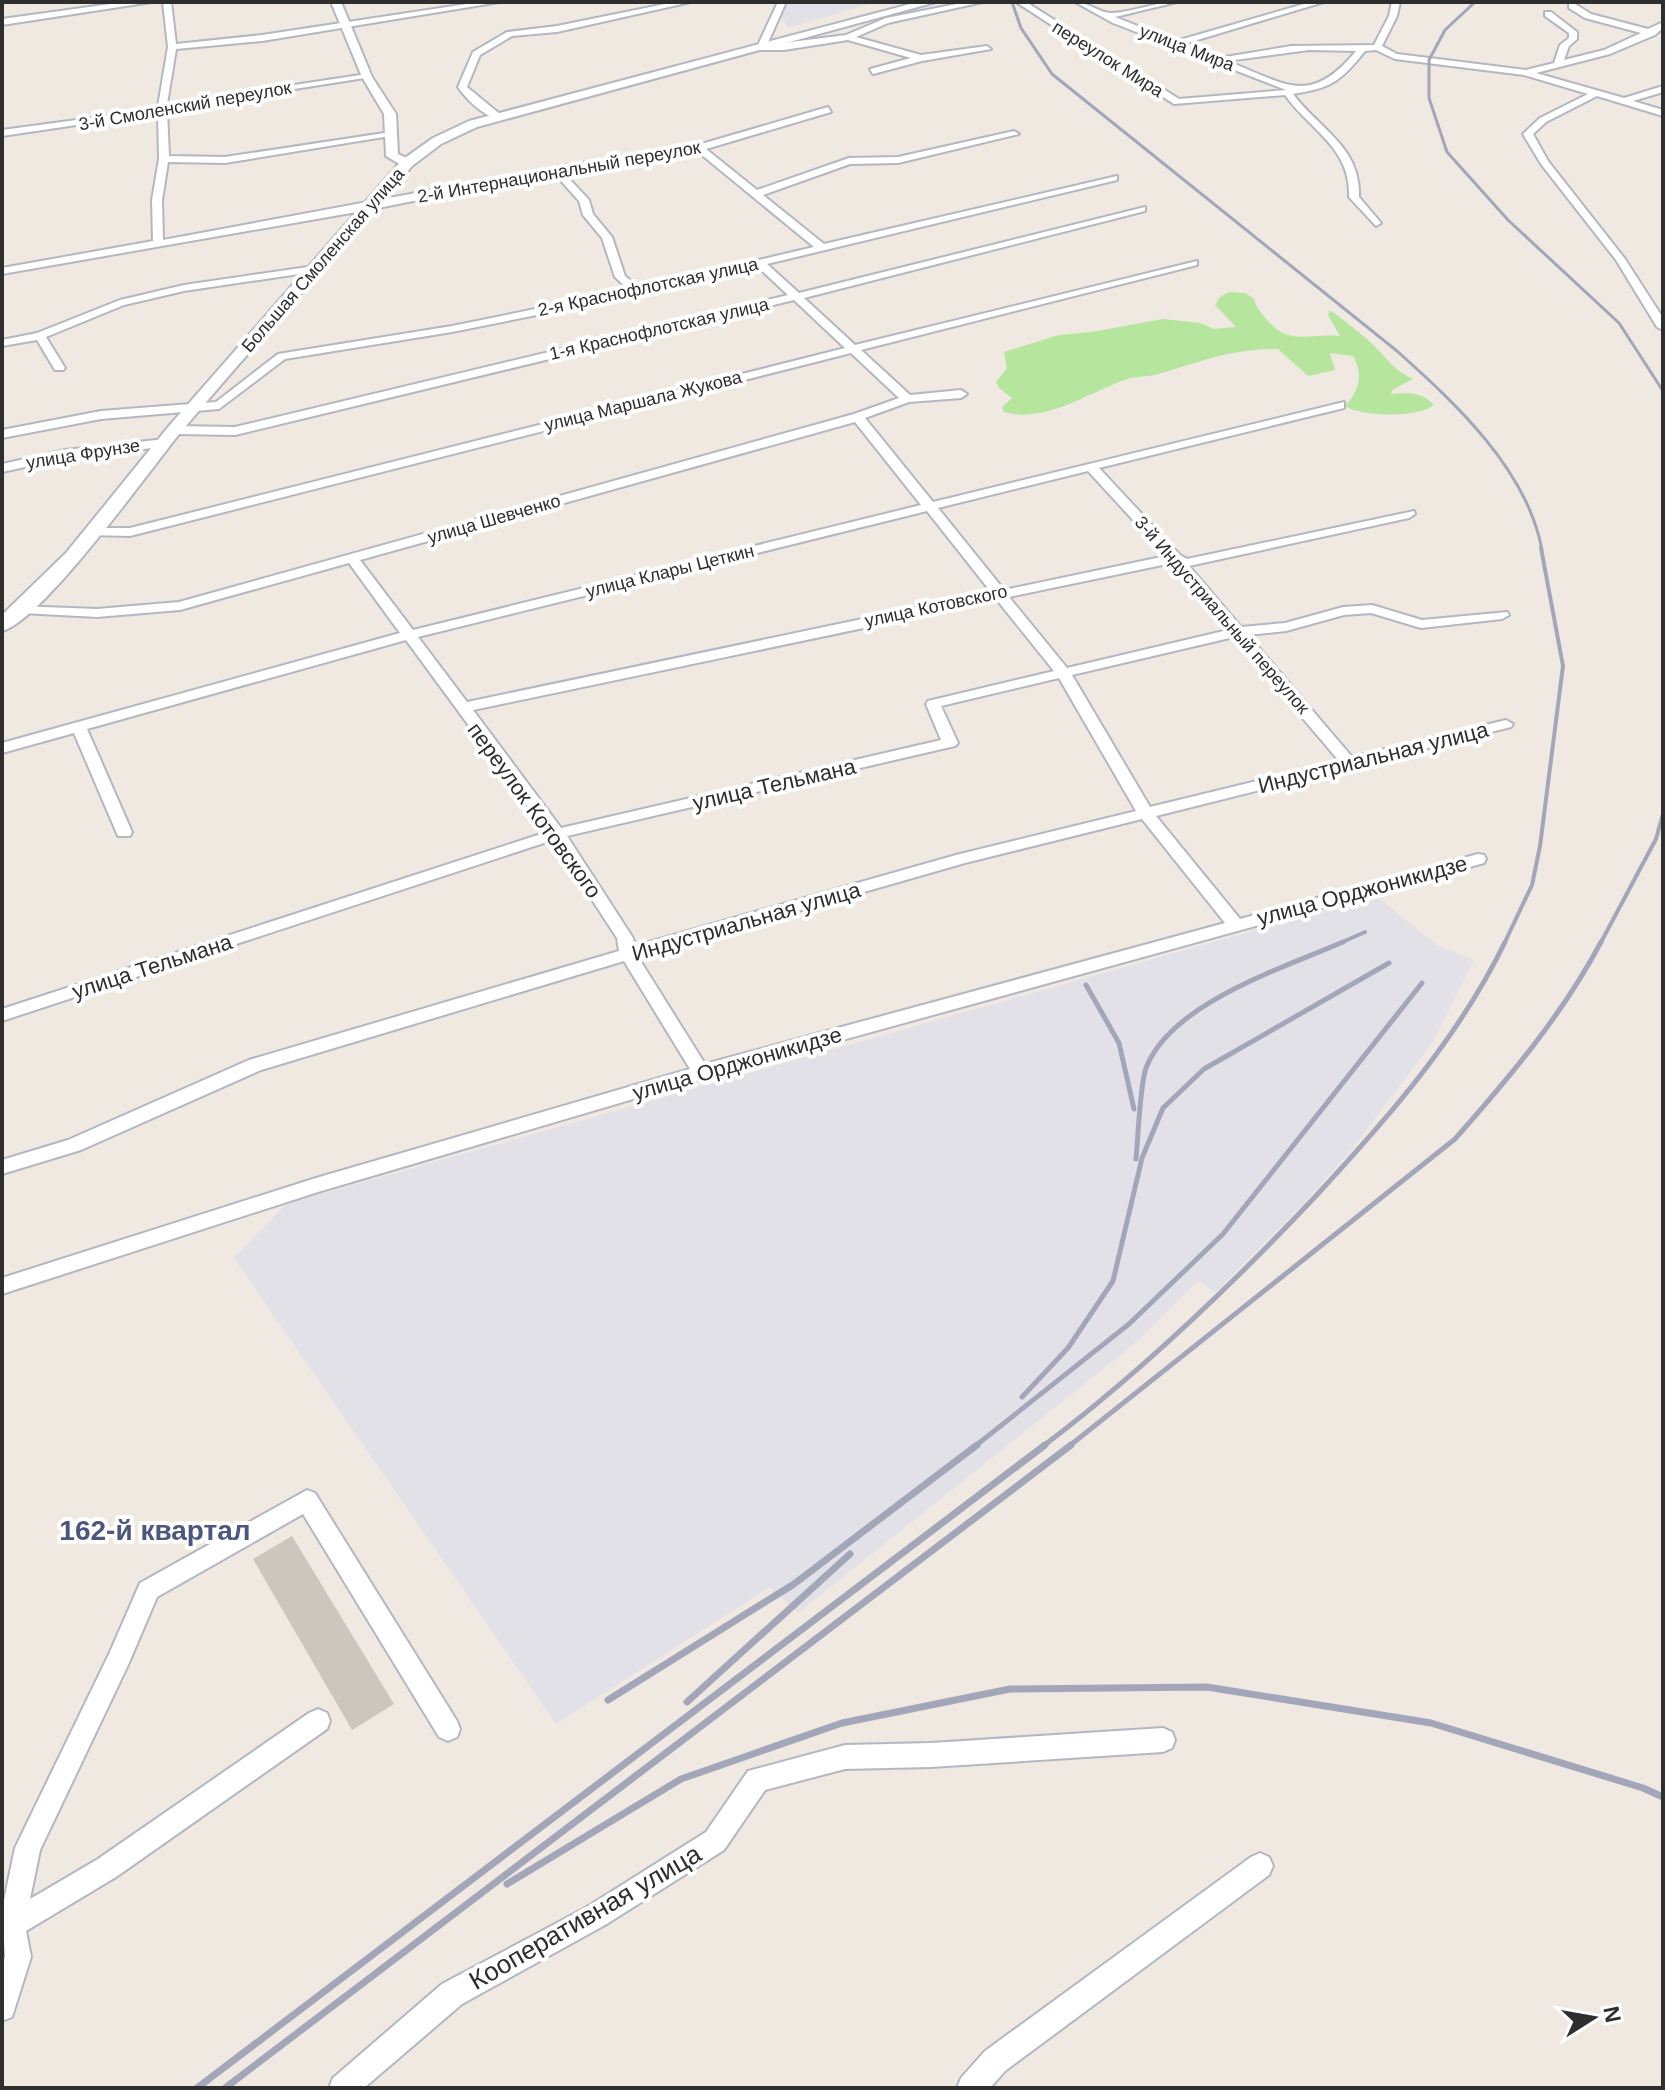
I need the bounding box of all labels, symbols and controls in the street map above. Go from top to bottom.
street label: переулок Мира [1049,17,1168,102]
street label: улица Мира [1137,21,1238,76]
street label: 3-й Смоленский переулок [77,77,293,135]
street label: 2-й Интернациональный переулок [416,137,702,207]
street label: Большая Смоленская улица [238,163,409,356]
street label: 2-я Краснофлотская улица [536,254,761,320]
street label: 1-я Краснофлотская улица [547,294,772,364]
street label: улица Маршала Жукова [542,367,745,435]
street label: улица Фрунзе [25,435,141,473]
street label: улица Шевченко [425,490,563,548]
street label: 3-й Индустриальный переулок [1131,512,1313,718]
street label: улица Клары Цеткин [584,540,756,602]
street label: улица Котовского [863,581,1009,631]
street label: Индустриальная улица [1255,717,1492,798]
street label: переулок Котовского [462,718,607,903]
street label: улица Тельмана [690,753,859,815]
street label: улица Орджоникидзе [1254,850,1470,931]
street label: Индустриальная улица [629,877,864,966]
street label: улица Тельмана [69,929,236,1004]
street label: улица Орджоникидзе [630,1022,845,1105]
district label: 162-й квартал [59,1515,251,1546]
street label: Кооперативная улица [464,1838,707,1996]
north arrow [1553,1978,1633,2058]
text: N [1598,2004,1626,2024]

